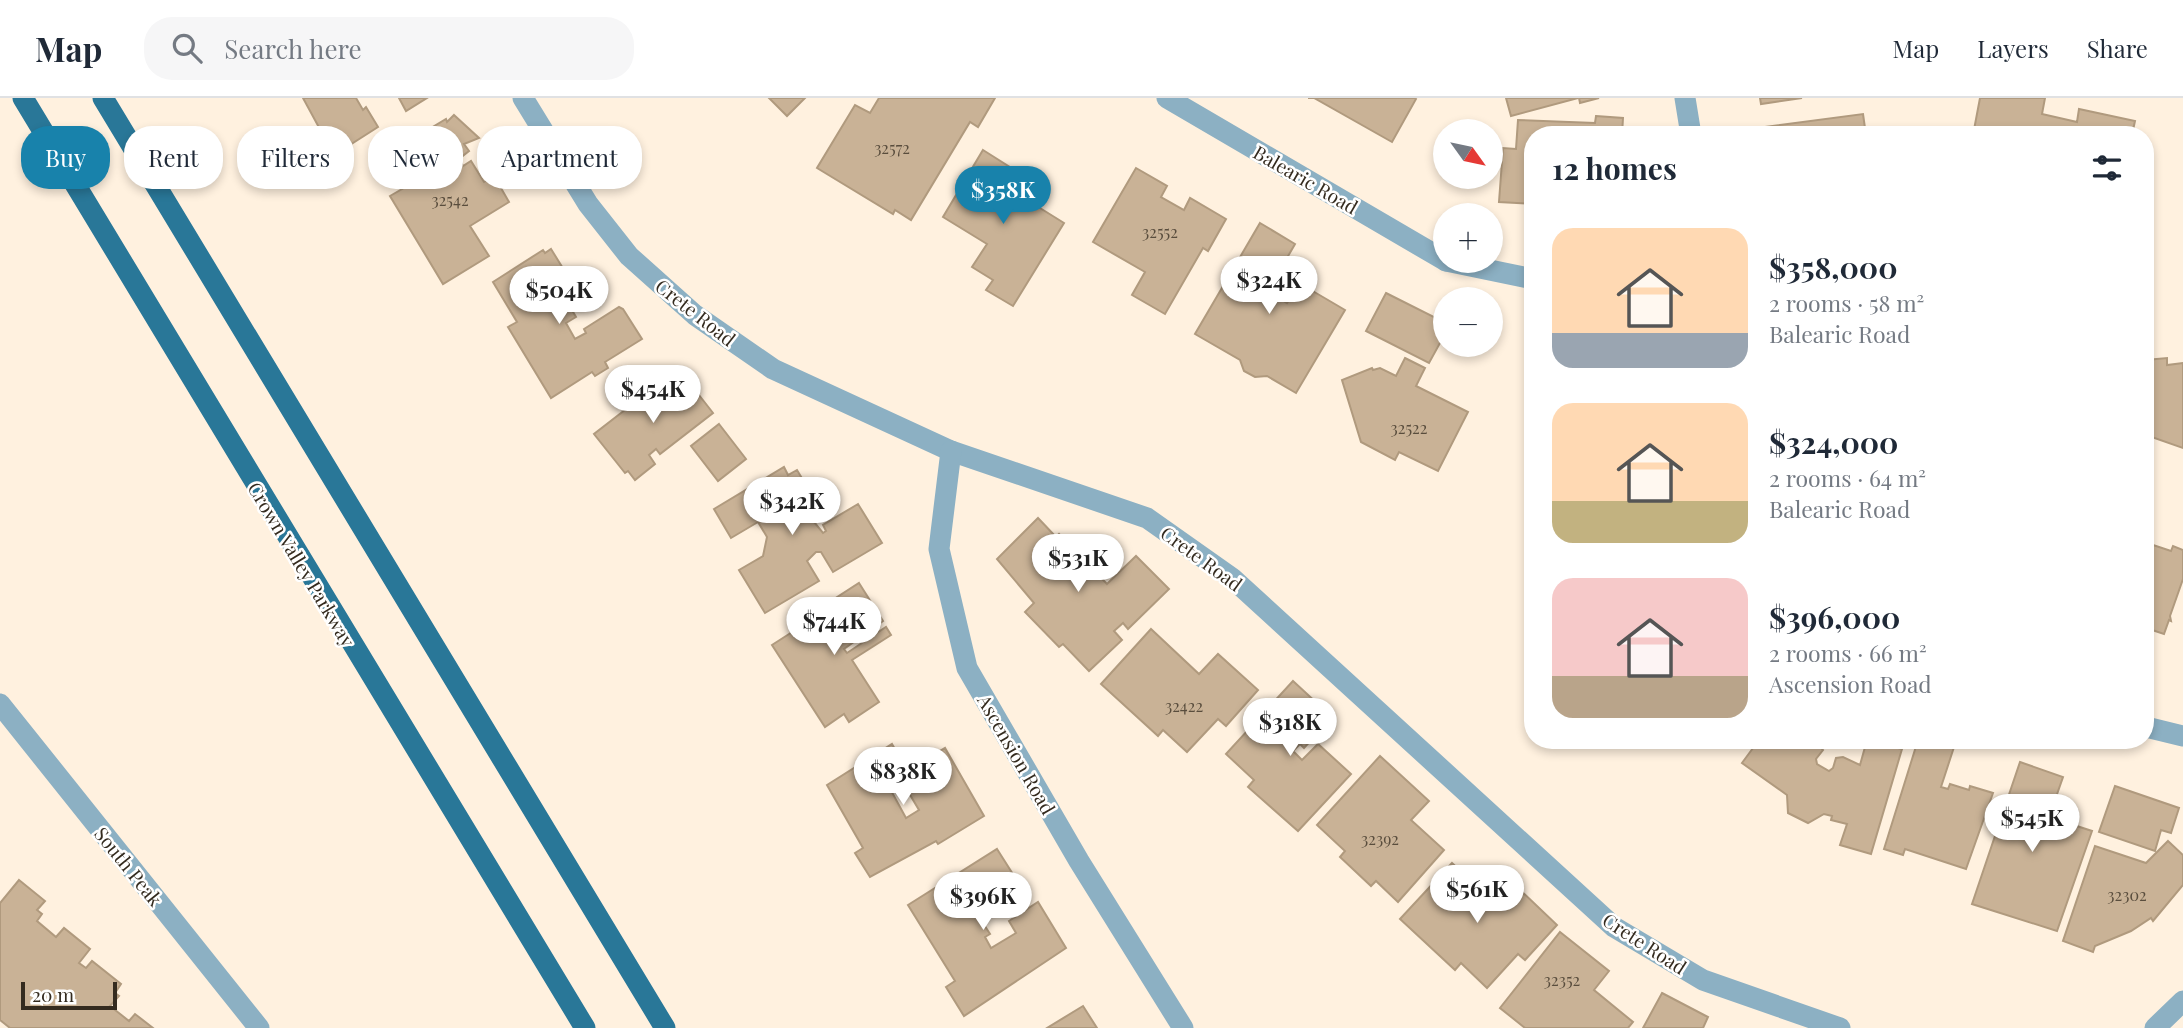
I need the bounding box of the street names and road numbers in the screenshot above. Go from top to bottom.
street label: Balearic Road [1249,139,1363,219]
street label: Crete Road [651,272,741,352]
street label: Crown Valley Parkway [242,477,362,652]
street label: Crete Road [1156,520,1248,596]
street label: Ascension Road [972,688,1062,819]
street label: South Peak [89,821,169,911]
street label: Crete Road [1598,906,1692,980]

